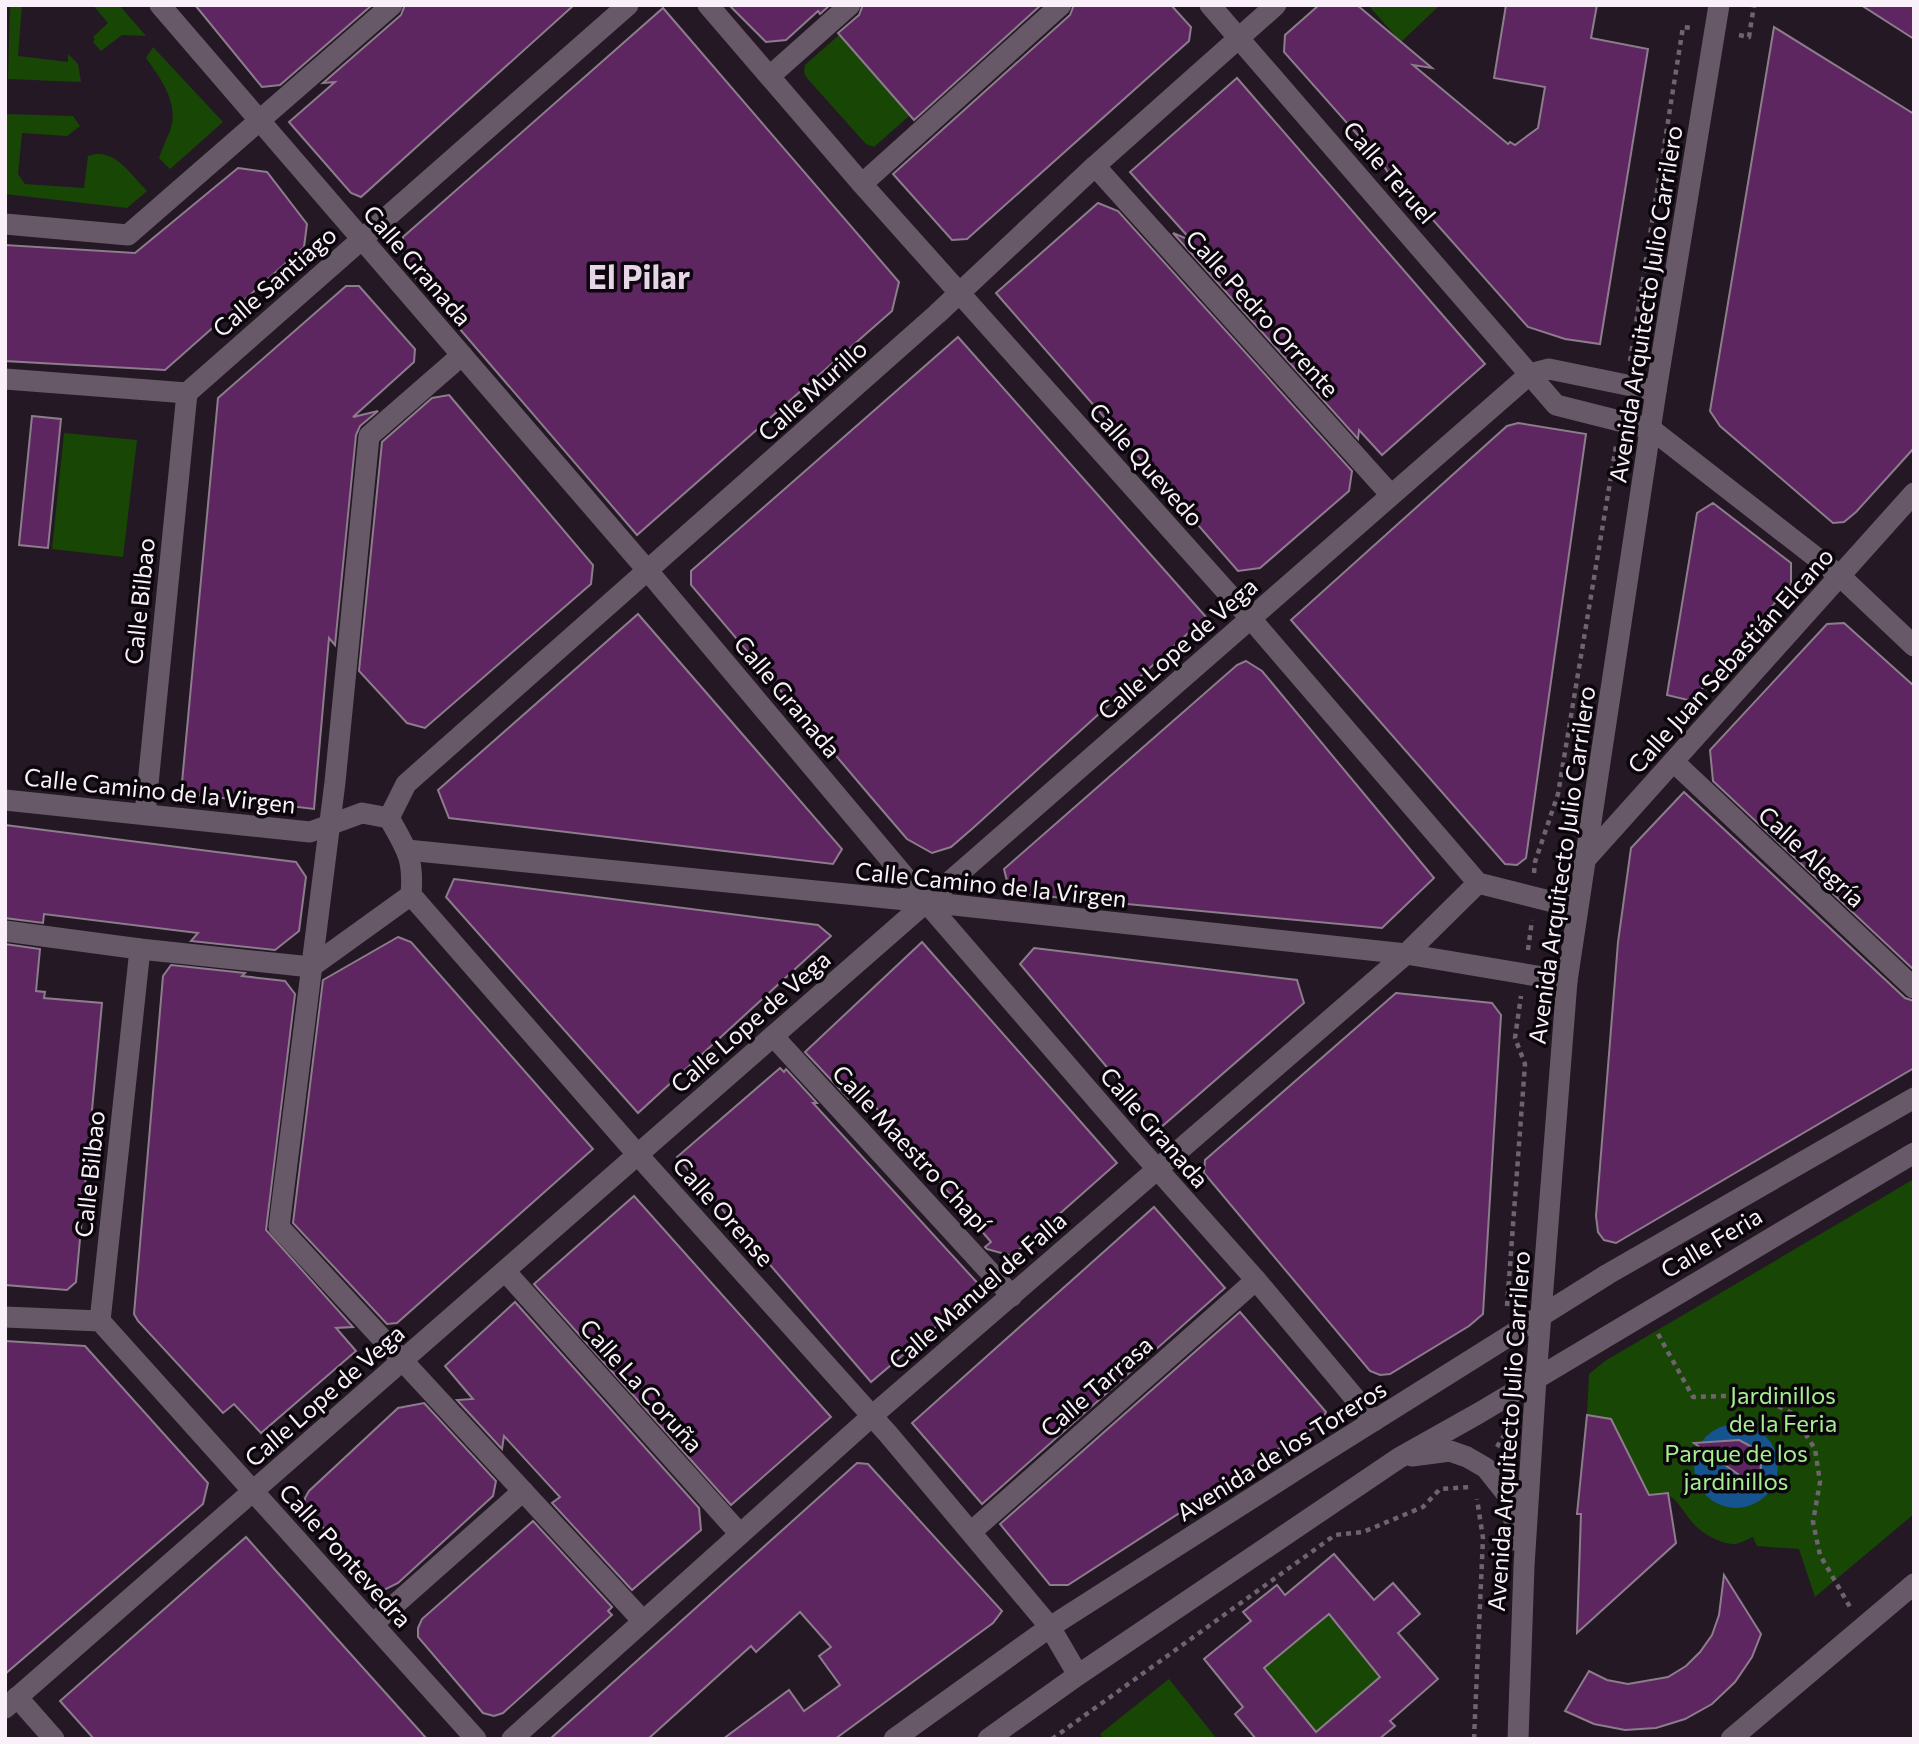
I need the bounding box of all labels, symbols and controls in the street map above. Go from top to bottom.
street label: Calle Teruel [1338,115,1442,229]
street label: Avenida Arquitecto Julio Carrilero [1602,123,1688,485]
street label: Calle Granada [358,199,478,331]
street label: Calle Santiago [206,219,342,343]
street label: Calle Pedro Orrente [1180,223,1346,403]
district label: El Pilar [588,256,690,296]
street label: Calle Murillo [751,333,873,447]
street label: Calle Quevedo [1084,396,1210,532]
street label: Calle Bilbao [118,536,160,666]
street label: Calle Juan Sebastián Elcano [1621,541,1839,779]
street label: Calle Lope de Vega [1091,571,1263,725]
street label: Calle Granada [728,629,848,763]
street label: Avenida Arquitecto Julio Carrilero [1521,684,1601,1046]
street label: Calle Camino de la Virgen [23,761,297,819]
street label: Calle Alegría [1753,799,1871,913]
street label: Calle Camino de la Virgen [854,855,1128,913]
street label: Calle Lope de Vega [664,944,836,1098]
street label: Calle Maestro Chapí [827,1058,998,1238]
street label: Calle Granada [1095,1061,1215,1193]
street label: Calle Bilbao [68,1109,110,1239]
street label: Calle Orense [667,1150,781,1272]
street label: Calle Feria [1655,1201,1767,1283]
street label: Calle Manuel de Falla [882,1205,1072,1375]
street label: Avenida Arquitecto Julio Carrilero [1481,1250,1535,1612]
street label: Calle La Coruña [575,1312,709,1458]
street label: Calle Lope de Vega [238,1318,410,1472]
street label: Calle Tarrasa [1034,1329,1158,1443]
street label: Avenida de los Toreros [1171,1374,1391,1526]
park label: Jardinillos de la Feria [1729,1380,1837,1437]
park label: Parque de los jardinillos [1664,1438,1808,1495]
street label: Calle Pontevedra [274,1477,418,1633]

